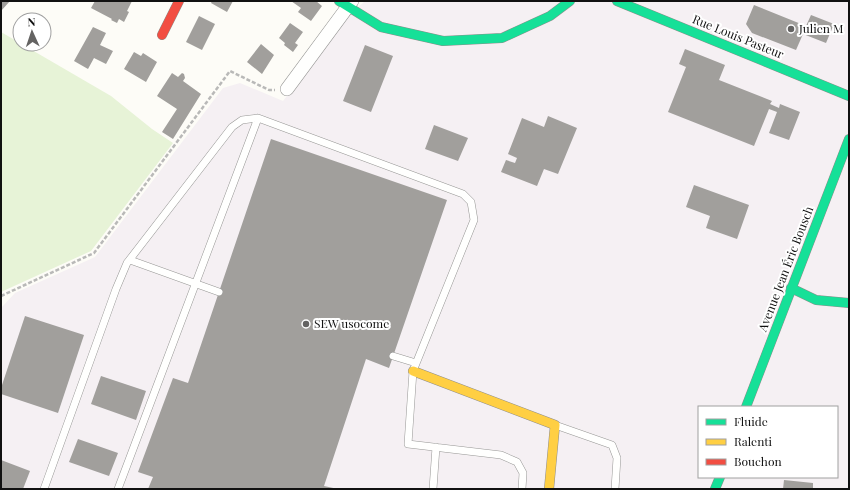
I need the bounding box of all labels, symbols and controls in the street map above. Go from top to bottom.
street label: Rue Louis Pasteur [690,10,787,62]
north arrow [12,12,52,52]
text: N [27,14,36,29]
place label: Julien M [798,20,843,36]
marker: Julien M [786,24,796,34]
street label: Avenue Jean Éric Bousch [753,204,816,334]
place label: SEW usocome [314,315,389,331]
marker: SEW usocome [301,319,311,329]
legend [698,406,838,478]
text: Fluide [734,413,768,429]
text: Ralenti [734,433,773,449]
text: Bouchon [734,453,782,469]

